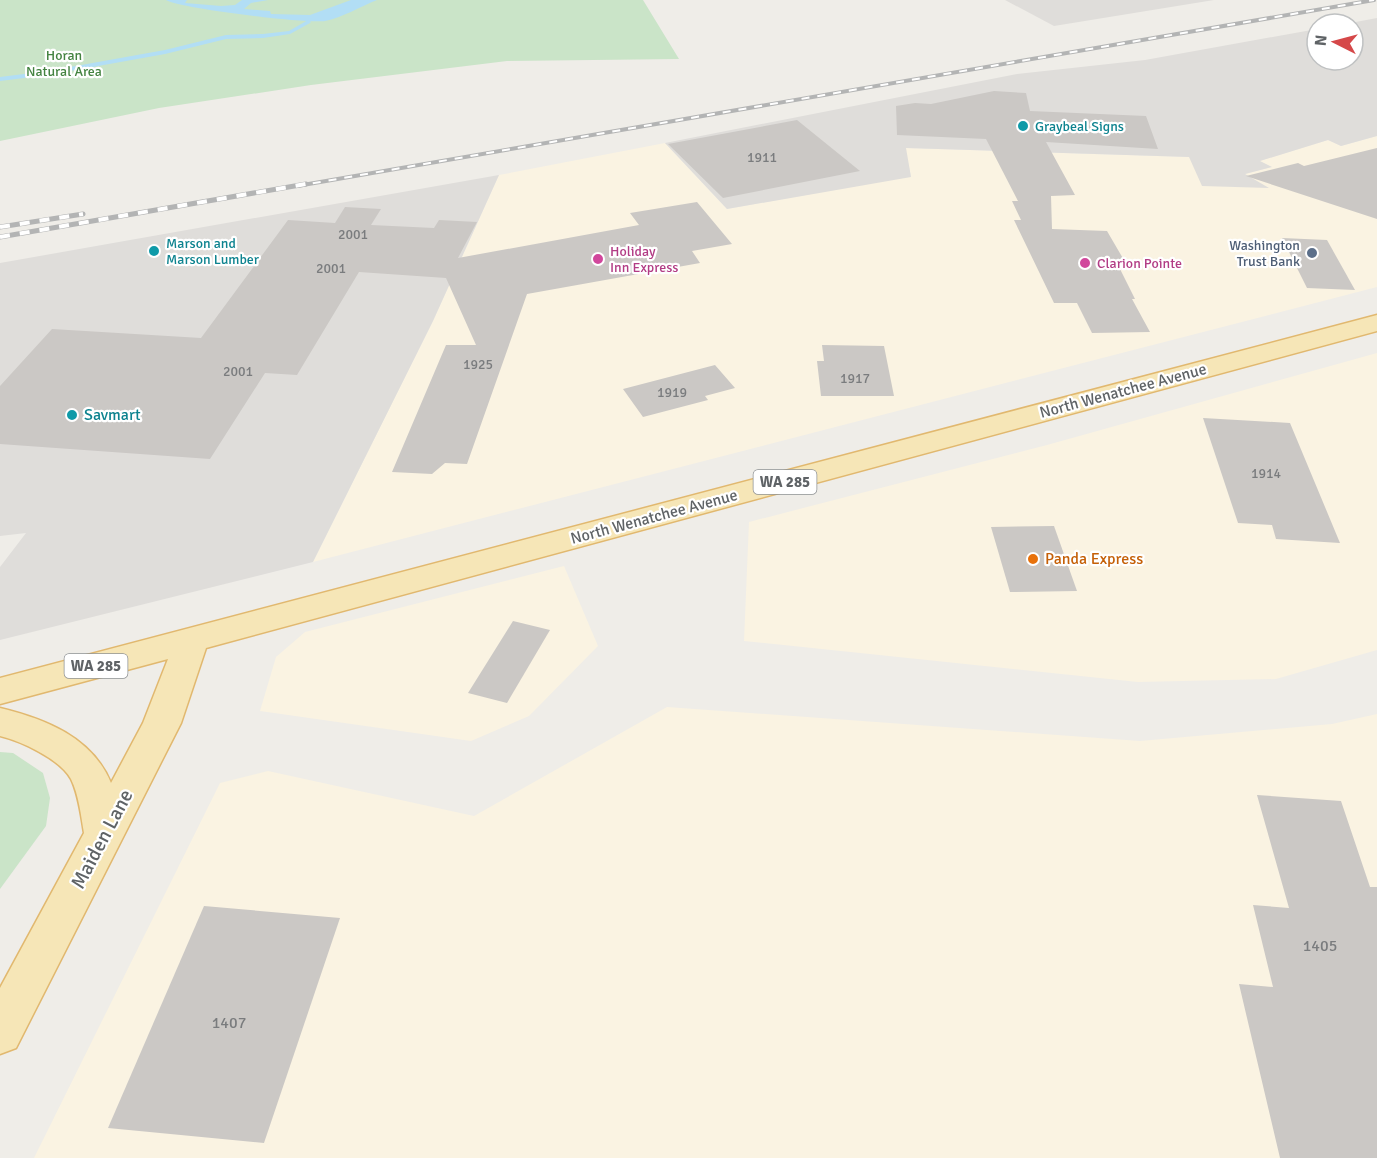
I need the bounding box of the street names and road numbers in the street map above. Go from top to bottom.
street label: North Wenatchee Avenue [1037,359,1209,423]
road number: WA 285 [754,470,816,494]
street label: North Wenatchee Avenue [568,485,740,549]
road number: WA 285 [64,654,128,678]
street label: Maiden Lane [65,785,139,893]

